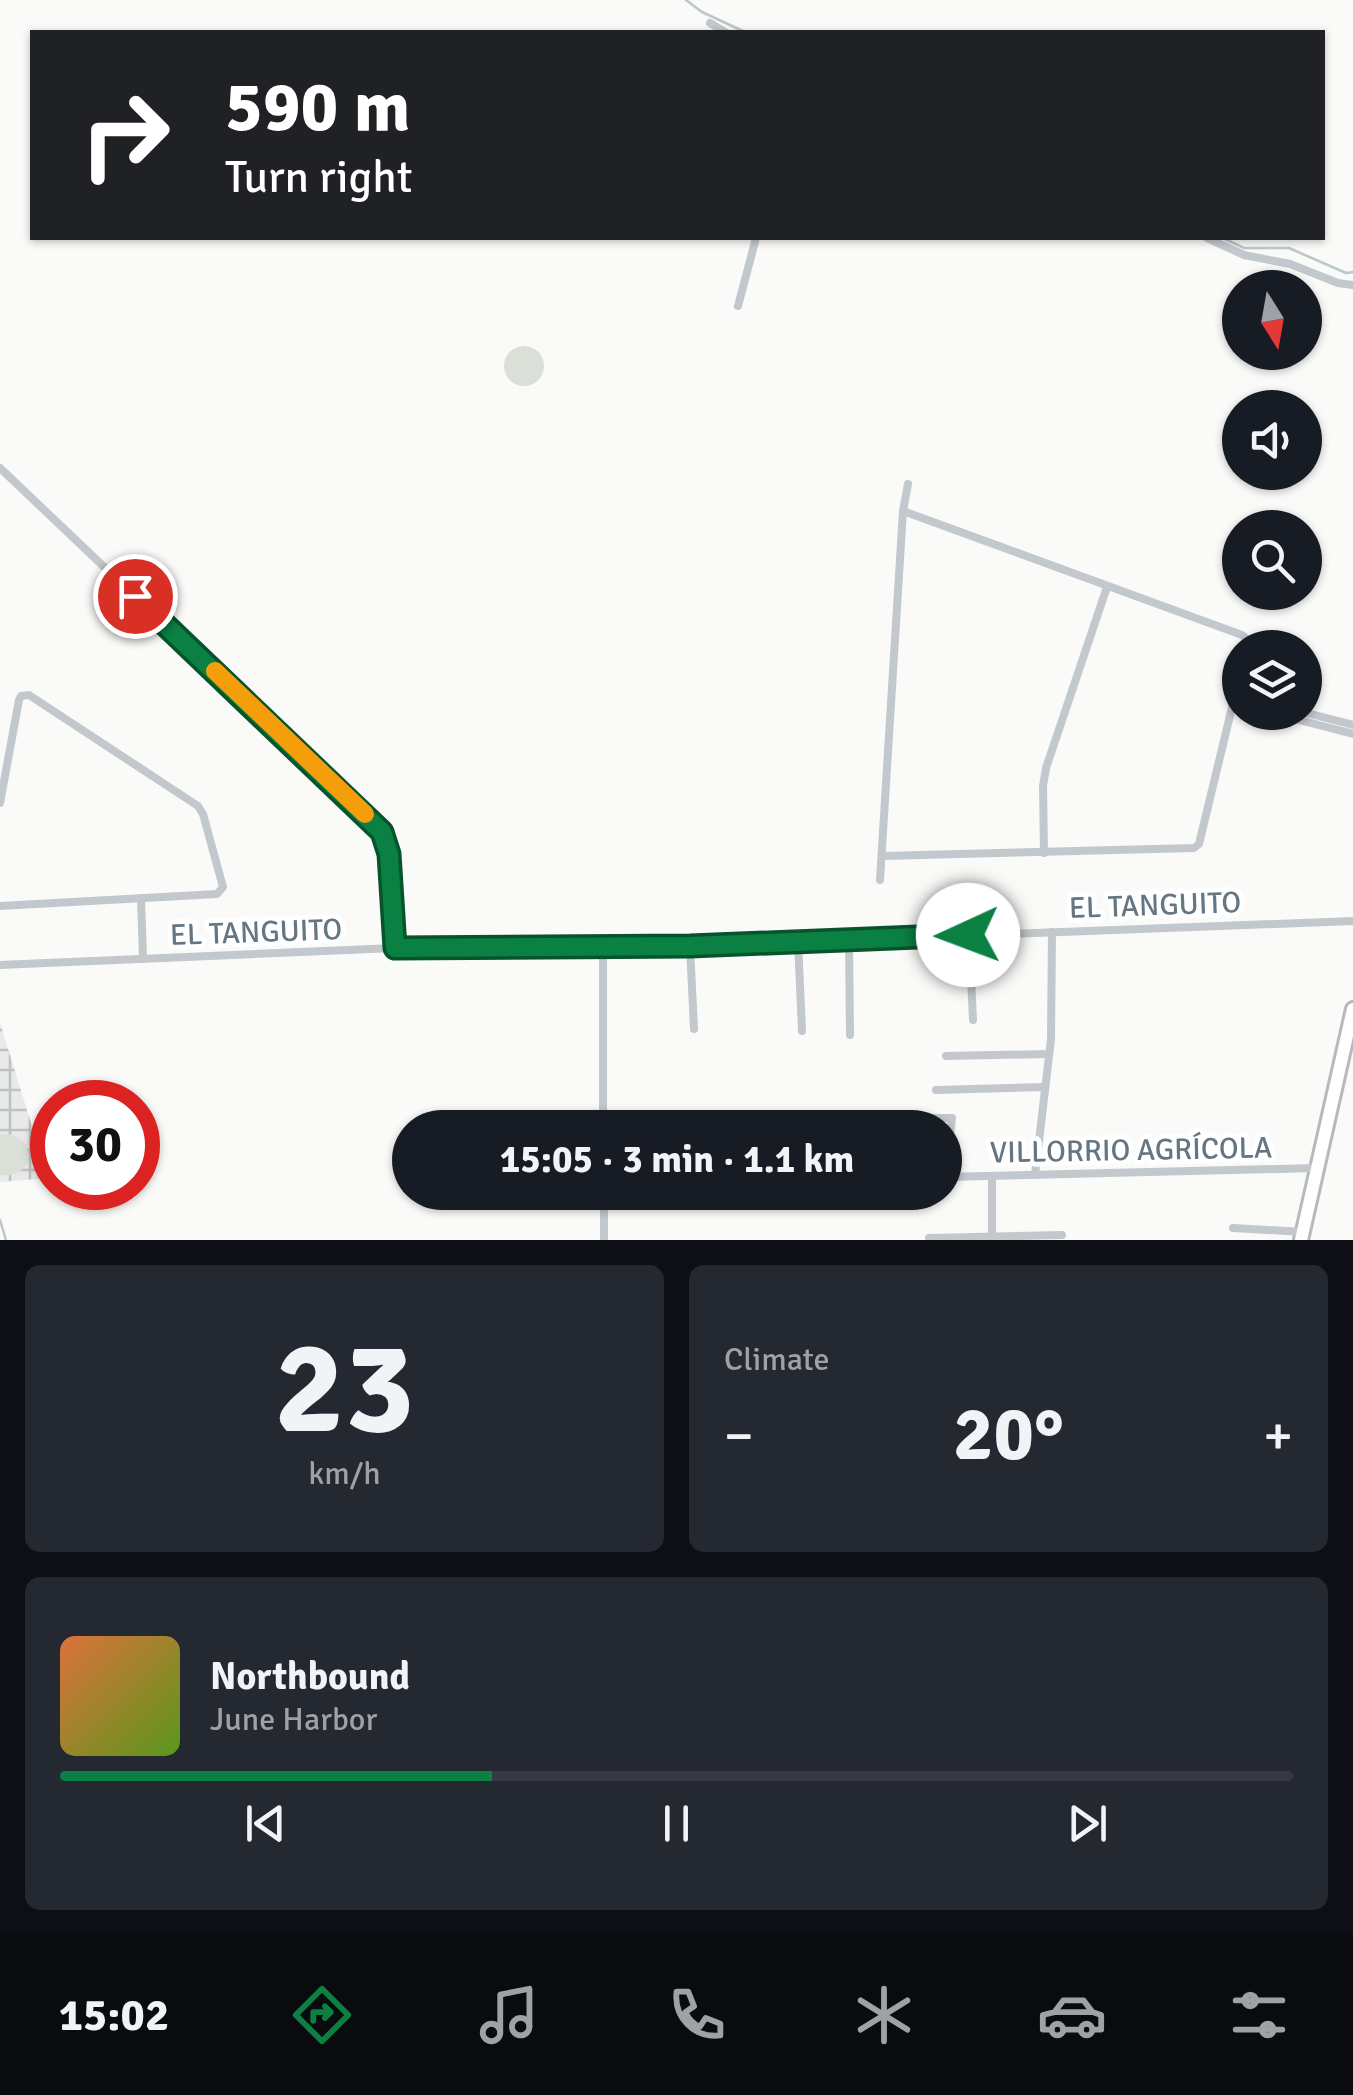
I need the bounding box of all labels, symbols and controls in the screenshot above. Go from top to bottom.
text: 590 m [225,64,410,150]
icon: right [60,70,190,200]
text: Turn right [225,150,413,205]
north arrow [1222,270,1322,370]
map controls [1222,270,1322,730]
button: sound [1222,390,1322,490]
button: search [1222,510,1322,610]
pin [93,554,178,639]
icon: arrive [108,569,163,624]
button: layers [1222,630,1322,730]
position arrow [916,883,1020,987]
street label: EL TANGUITO [1068,884,1242,927]
street label: EL TANGUITO [169,911,343,954]
speed limit sign: 30 [30,1080,160,1210]
street label: VILLORRIO AGRÍCOLA [989,1130,1273,1171]
text: 15:05 · 3 min · 1.1 km [500,1136,854,1183]
text: 23 [274,1309,415,1469]
text: Climate [724,1340,830,1379]
text: 20° [953,1388,1064,1481]
text: − [724,1402,754,1470]
text: + [1263,1402,1293,1470]
text: km/h [308,1454,381,1493]
text: Northbound [210,1653,410,1700]
text: June Harbor [210,1700,377,1739]
icon: previous [238,1796,293,1851]
icon: pause [649,1796,704,1851]
icon: next [1060,1796,1115,1851]
icon: directions [287,1980,357,2050]
icon: music [474,1980,544,2050]
icon: phone [662,1980,732,2050]
icon: climate [849,1980,919,2050]
icon: car [1037,1980,1107,2050]
icon: filters [1224,1980,1294,2050]
text: 15:02 [59,1988,169,2043]

